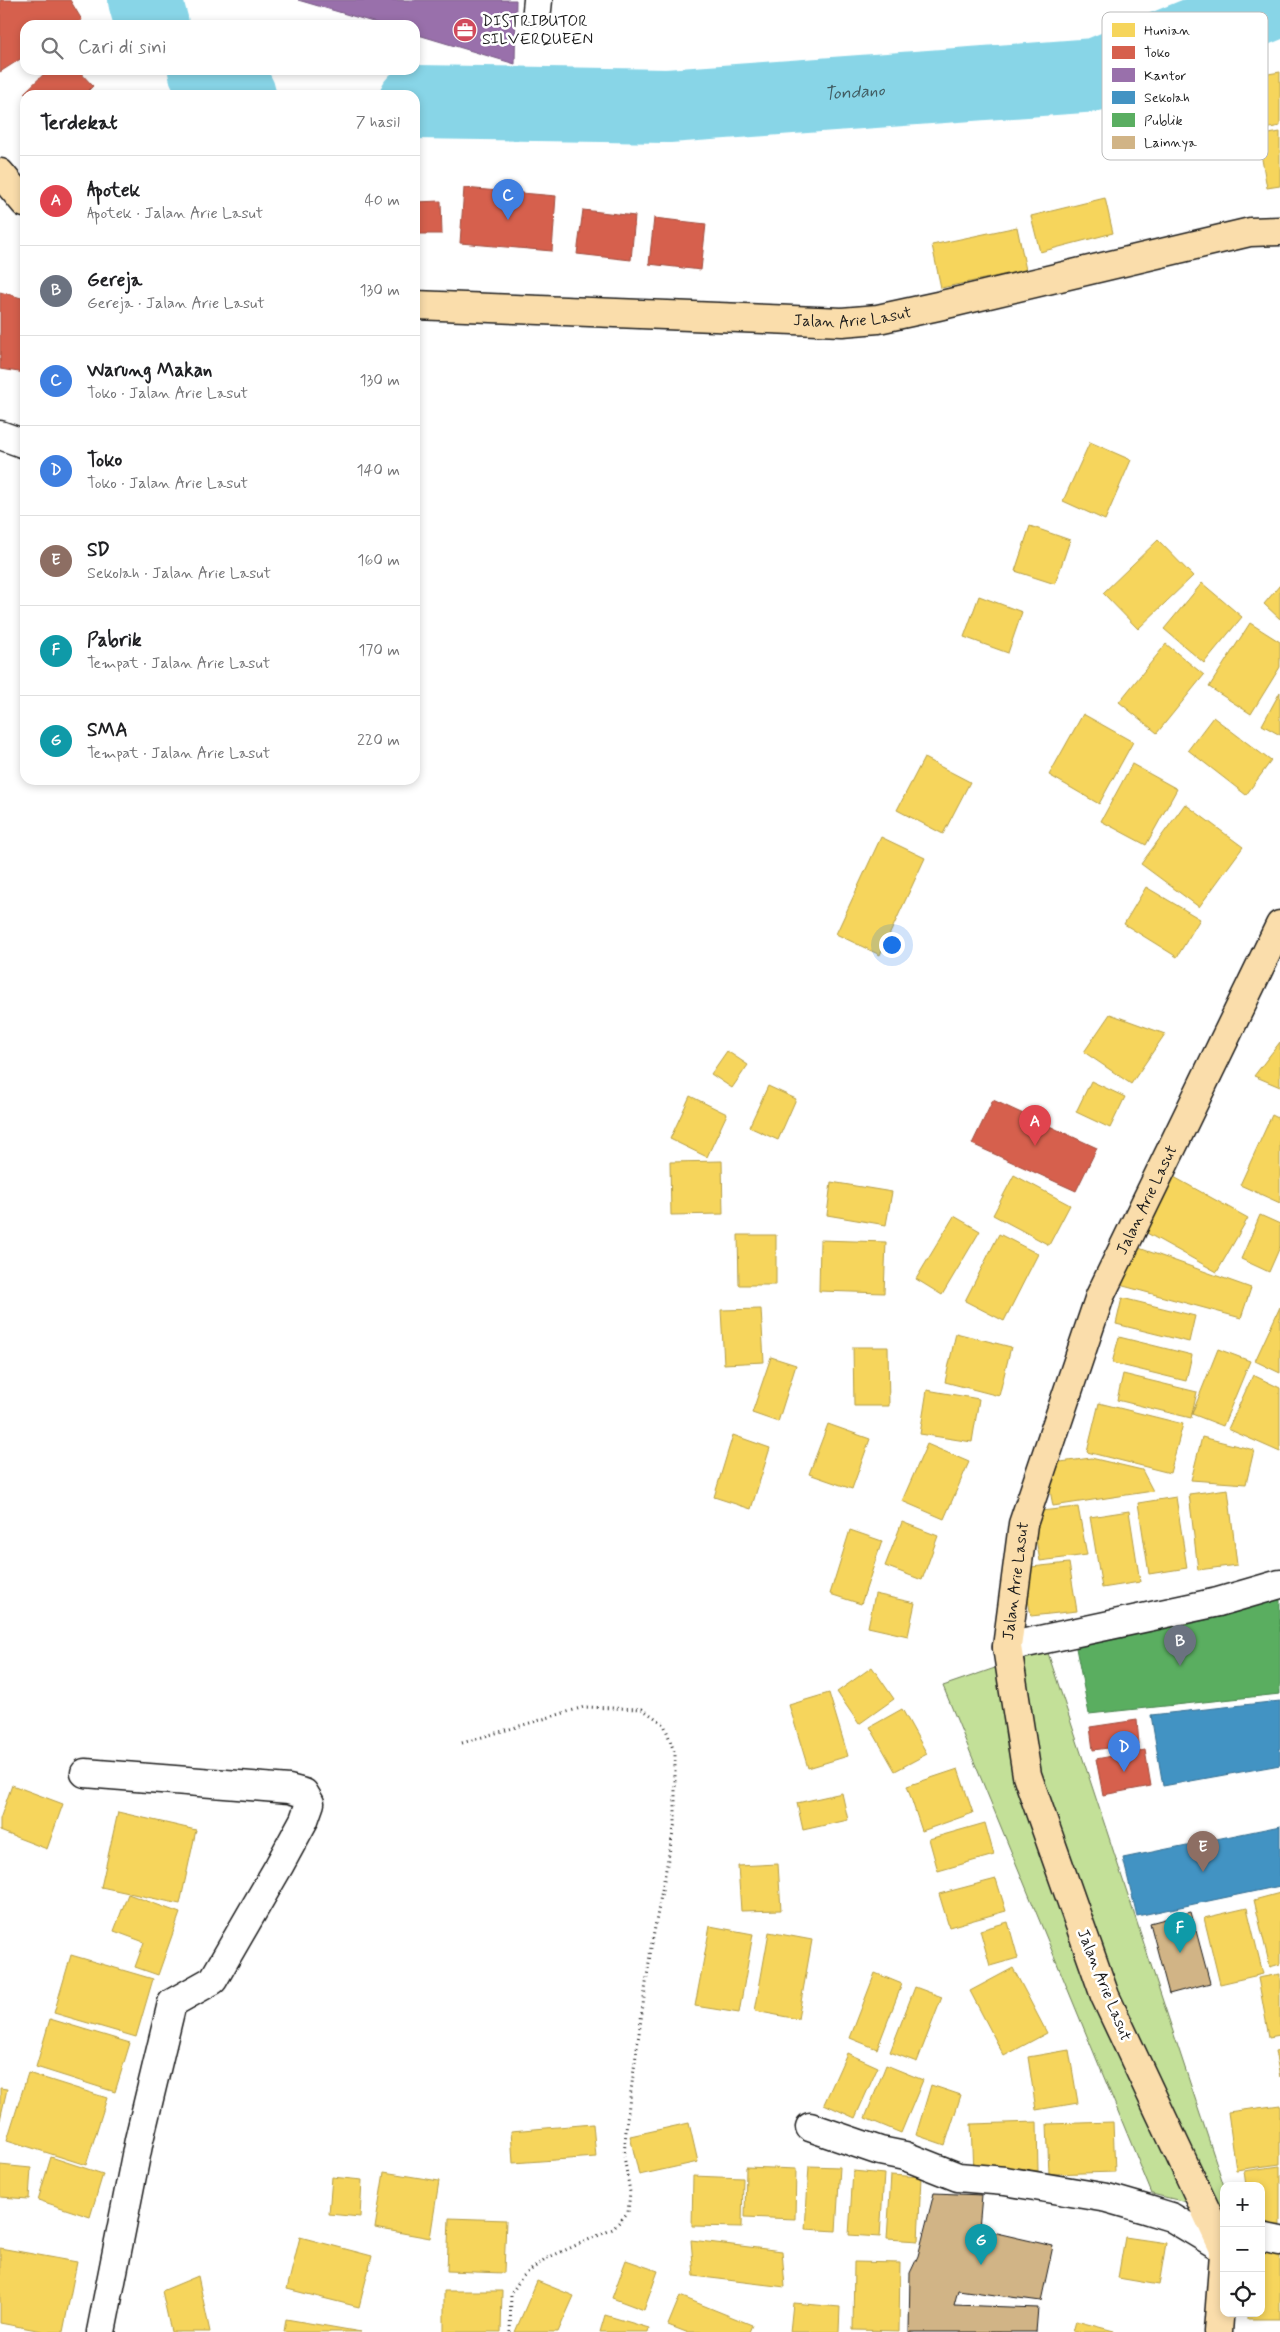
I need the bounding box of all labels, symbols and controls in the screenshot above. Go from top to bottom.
place label: DISTRIBUTOR SILVERQUEEN [482,11,593,50]
legend [1102,12,1268,160]
office icon: DISTRIBUTOR SILVERQUEEN [452,17,478,43]
search box [20,20,420,75]
text: Hunian [1144,22,1190,40]
icon: search [38,34,66,62]
text: Cari di sini [78,35,166,60]
text: Toko [1144,44,1170,62]
text: Kantor [1144,67,1186,85]
water label: Tondano [823,78,887,107]
text: Sekolah [1144,89,1190,107]
text: Terdekat [40,109,118,137]
text: 7 hasil [356,112,400,133]
text: Publik [1144,112,1182,130]
text: Lainnya [1144,134,1197,152]
text: Apotek [87,178,140,203]
pin: C [492,179,524,220]
text: A [51,190,61,211]
text: 40 m [364,190,400,211]
text: Apotek · Jalan Arie Lasut [87,203,263,224]
text: Gereja [87,268,142,293]
text: B [51,280,61,301]
text: 130 m [359,280,400,301]
text: Gereja · Jalan Arie Lasut [87,293,265,314]
street label: Jalan Arie Lasut [793,301,914,333]
text: Warung Makan [87,358,212,383]
text: C [50,370,62,391]
text: 130 m [359,370,400,391]
text: Toko · Jalan Arie Lasut [87,383,248,404]
text: Toko [87,448,122,473]
text: D [50,460,62,481]
text: 140 m [356,460,400,481]
text: Toko · Jalan Arie Lasut [87,473,248,494]
text: SD [87,538,110,563]
text: E [51,550,61,571]
text: 160 m [357,550,400,571]
text: Sekolah · Jalan Arie Lasut [87,563,271,584]
text: Pabrik [87,628,142,653]
text: F [52,640,60,661]
text: 170 m [358,640,400,661]
text: Tempat · Jalan Arie Lasut [87,653,270,674]
text: SMA [87,718,128,743]
text: G [51,730,61,751]
text: 220 m [357,730,400,751]
text: Tempat · Jalan Arie Lasut [87,743,270,764]
your location [879,932,905,958]
pin: A [1019,1105,1051,1146]
street label: Jalan Arie Lasut [1111,1141,1182,1258]
street label: Jalan Arie Lasut [997,1520,1034,1642]
pin: B [1164,1625,1196,1666]
pin: D [1108,1731,1140,1772]
pin: E [1187,1831,1219,1872]
pin: F [1164,1912,1196,1953]
street label: Jalan Arie Lasut [1072,1926,1136,2045]
map controls [1220,2182,1265,2317]
button: + [1220,2182,1265,2227]
pin: G [965,2224,997,2265]
button: − [1220,2227,1265,2272]
button: locate [1220,2272,1265,2317]

